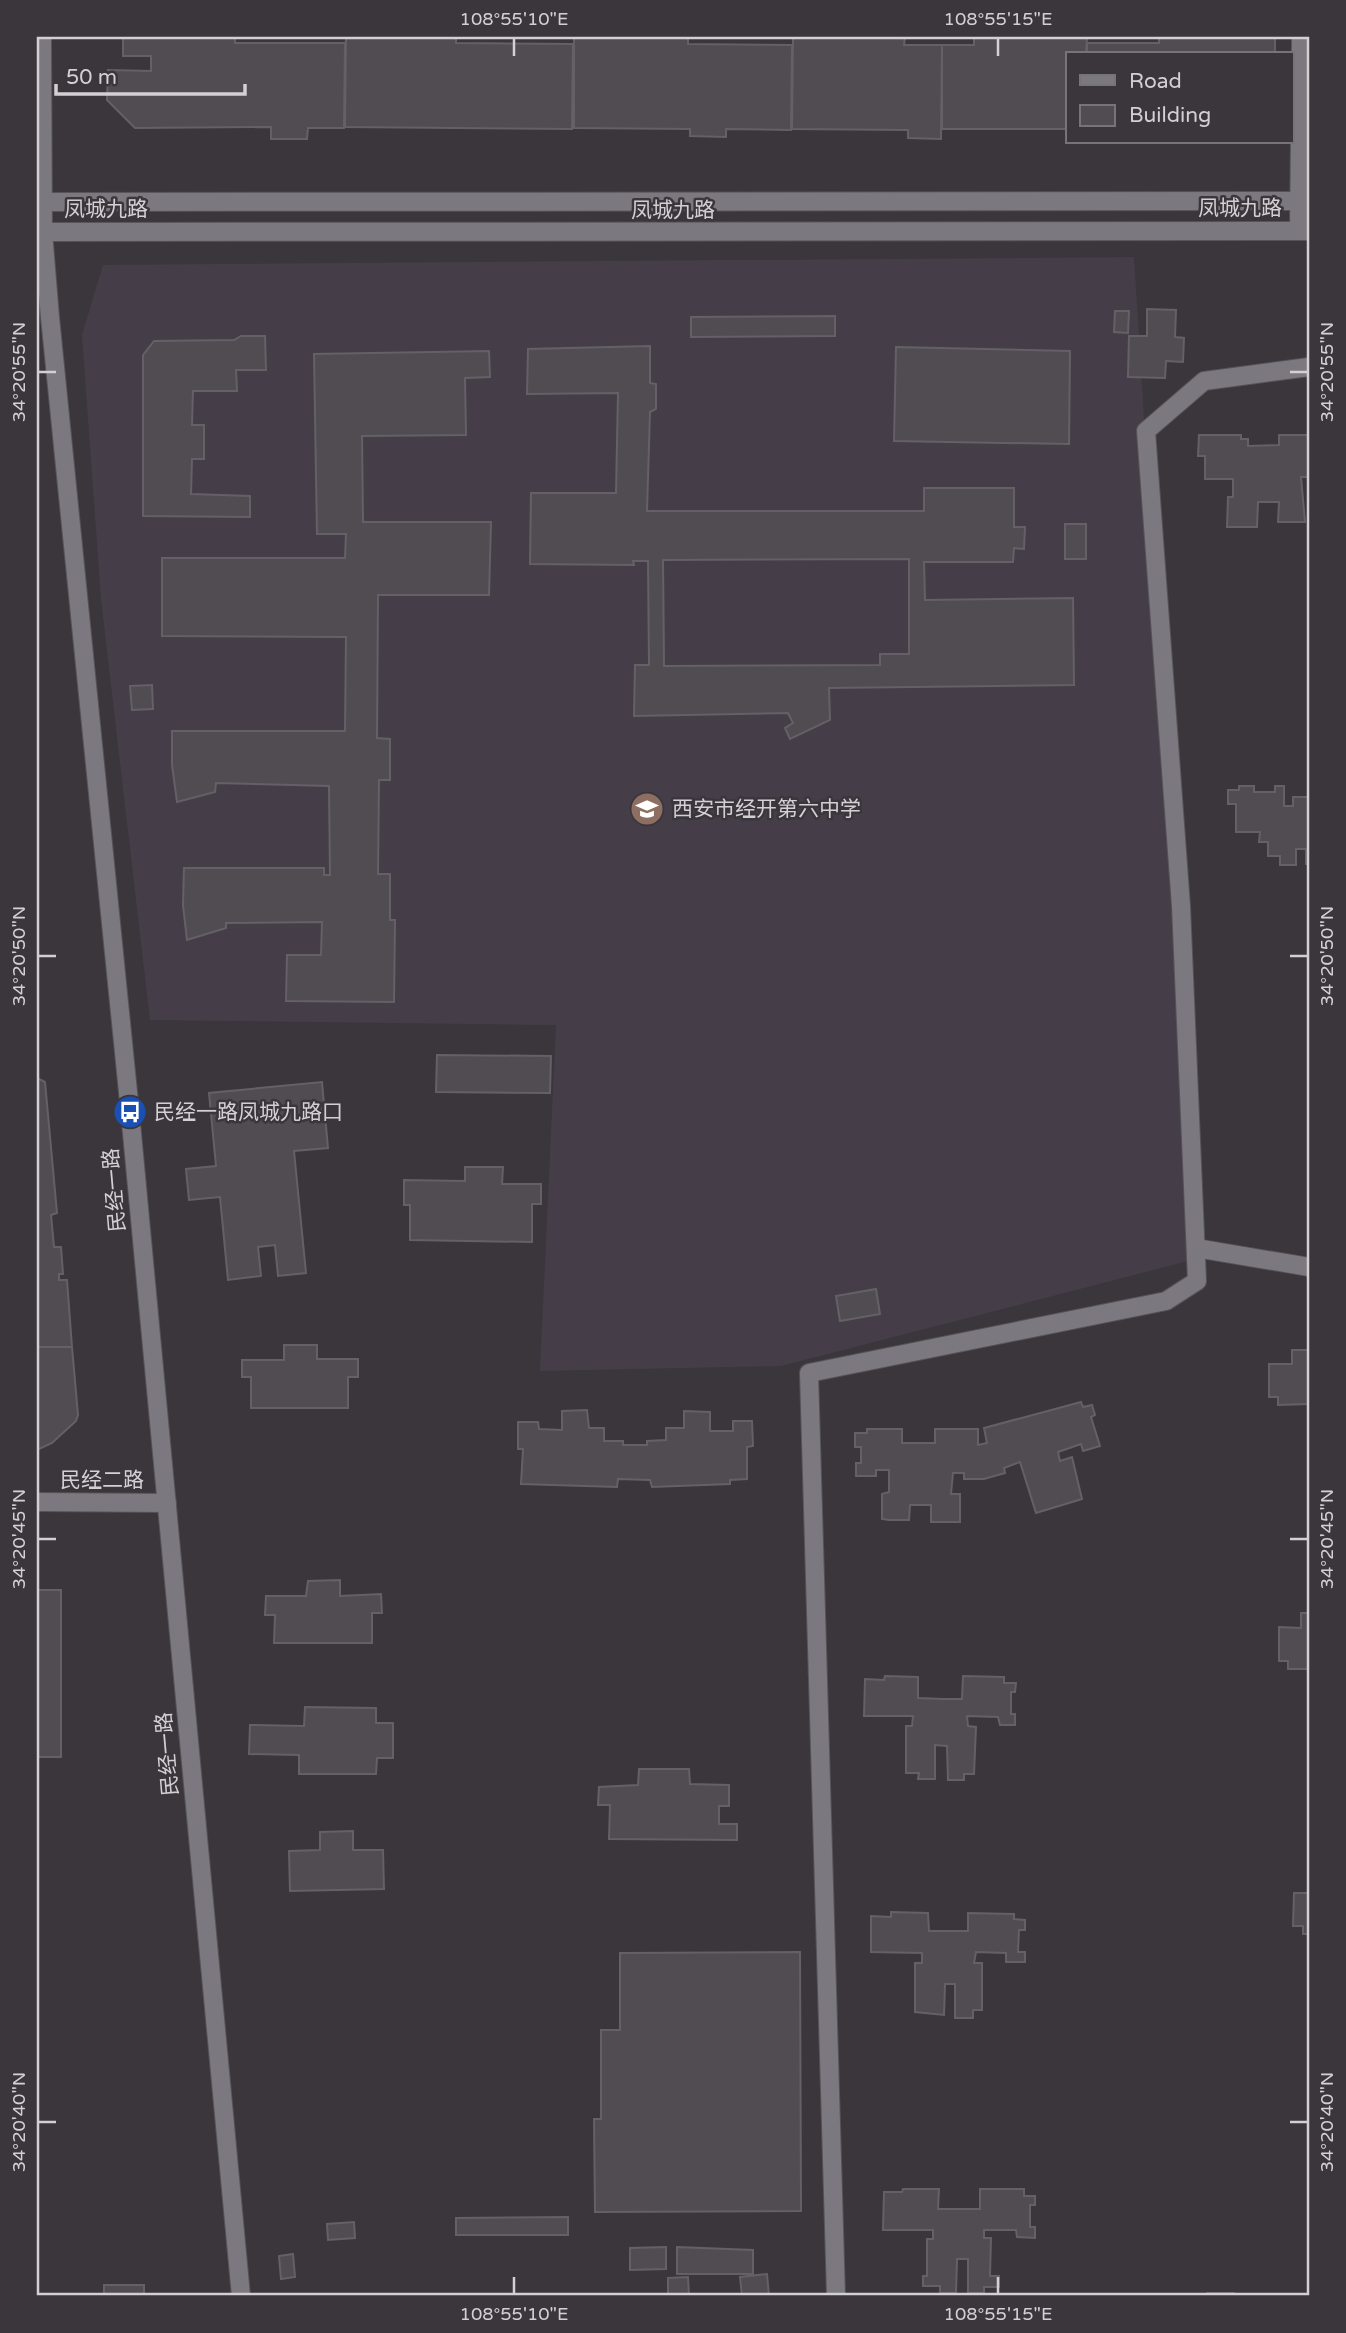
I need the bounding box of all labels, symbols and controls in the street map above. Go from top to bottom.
text: 108°55'10"E [460,8,568,30]
text: 108°55'15"E [944,8,1052,30]
scale bar [56,52,245,96]
legend [1066,52,1294,144]
text: 50 m [66,65,117,90]
text: Road [1129,69,1182,94]
text: Building [1129,103,1211,128]
street label: 凤城九路 [1198,196,1282,221]
street label: 凤城九路 [64,197,148,222]
street label: 凤城九路 [631,198,715,223]
text: 34°20'55"N [8,322,30,422]
text: 34°20'55"N [1316,322,1338,422]
school or university icon: 西安市经开第六中学 [628,790,666,828]
place label: 西安市经开第六中学 [672,797,861,822]
text: 34°20'50"N [8,906,30,1006]
text: 34°20'50"N [1316,906,1338,1006]
bus stop icon: 民经一路凤城九路口 [111,1093,149,1131]
place label: 民经一路凤城九路口 [154,1100,343,1125]
street label: 民经一路 [98,1147,131,1233]
street label: 民经二路 [60,1468,144,1493]
text: 34°20'45"N [8,1489,30,1589]
text: 34°20'45"N [1316,1489,1338,1589]
street label: 民经一路 [151,1711,184,1797]
text: 34°20'40"N [8,2072,30,2172]
text: 34°20'40"N [1316,2072,1338,2172]
text: 108°55'10"E [460,2303,568,2325]
text: 108°55'15"E [944,2303,1052,2325]

